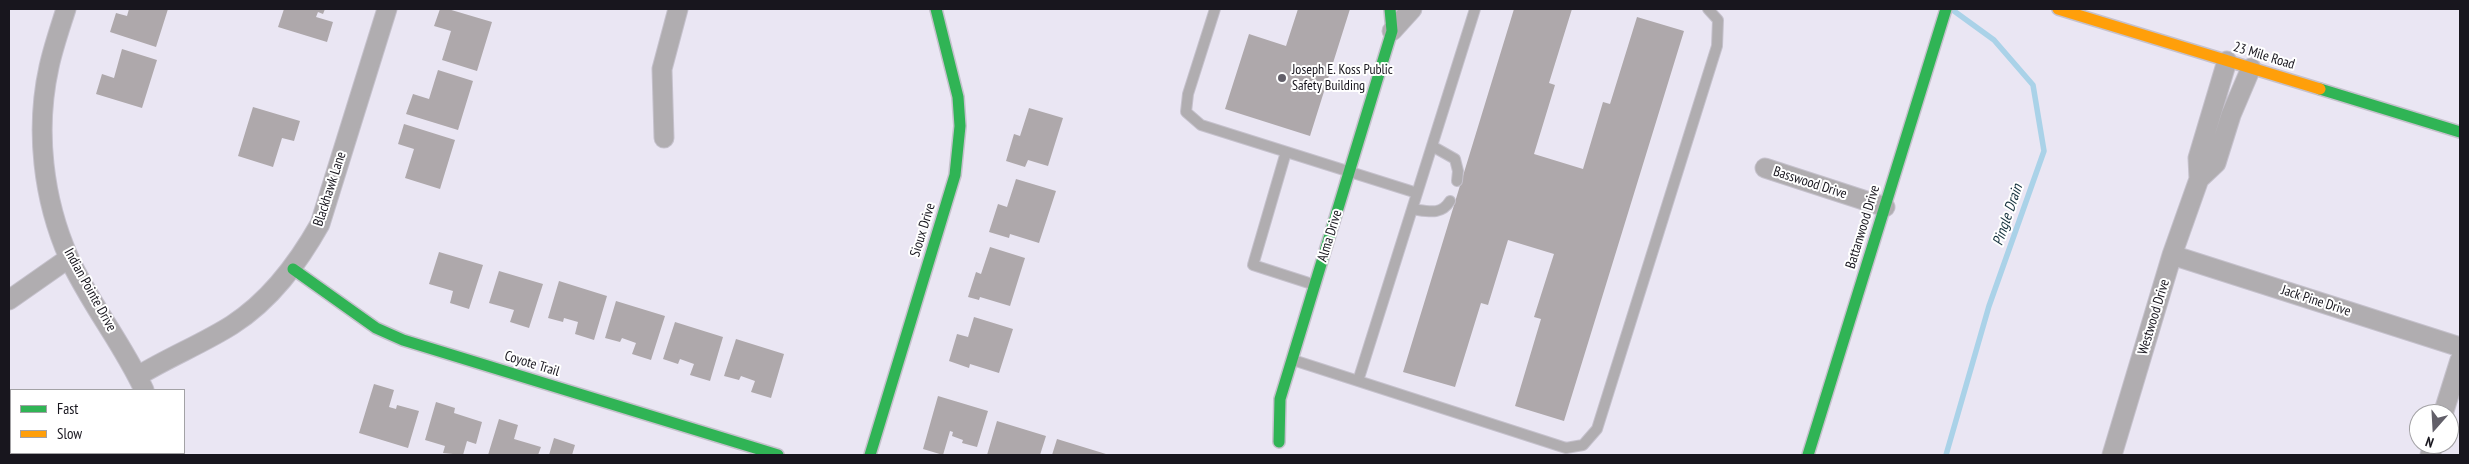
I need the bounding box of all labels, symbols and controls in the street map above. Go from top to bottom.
street label: 23 Mile Road [2231,39,2297,73]
place label: Joseph E. Koss Public Safety Building [1292,62,1393,94]
marker: Joseph E. Koss Public Safety Building [1276,72,1288,84]
street label: Blackhawk Lane [310,150,350,228]
street label: Basswood Drive [1771,163,1849,203]
water label: Pingle Drain [1989,182,2027,248]
street label: Battanwood Drive [1842,183,1884,271]
street label: Sioux Drive [907,201,939,259]
street label: Alma Drive [1314,208,1346,264]
street label: Indian Pointe Drive [60,246,120,334]
street label: Westwood Drive [2135,277,2173,357]
street label: Jack Pine Drive [2279,282,2353,320]
street label: Coyote Trail [503,348,561,380]
legend [10,389,185,454]
text: Fast [57,399,78,418]
north arrow [2409,404,2459,454]
text: Slow [57,424,82,443]
text: N [2423,432,2436,452]

